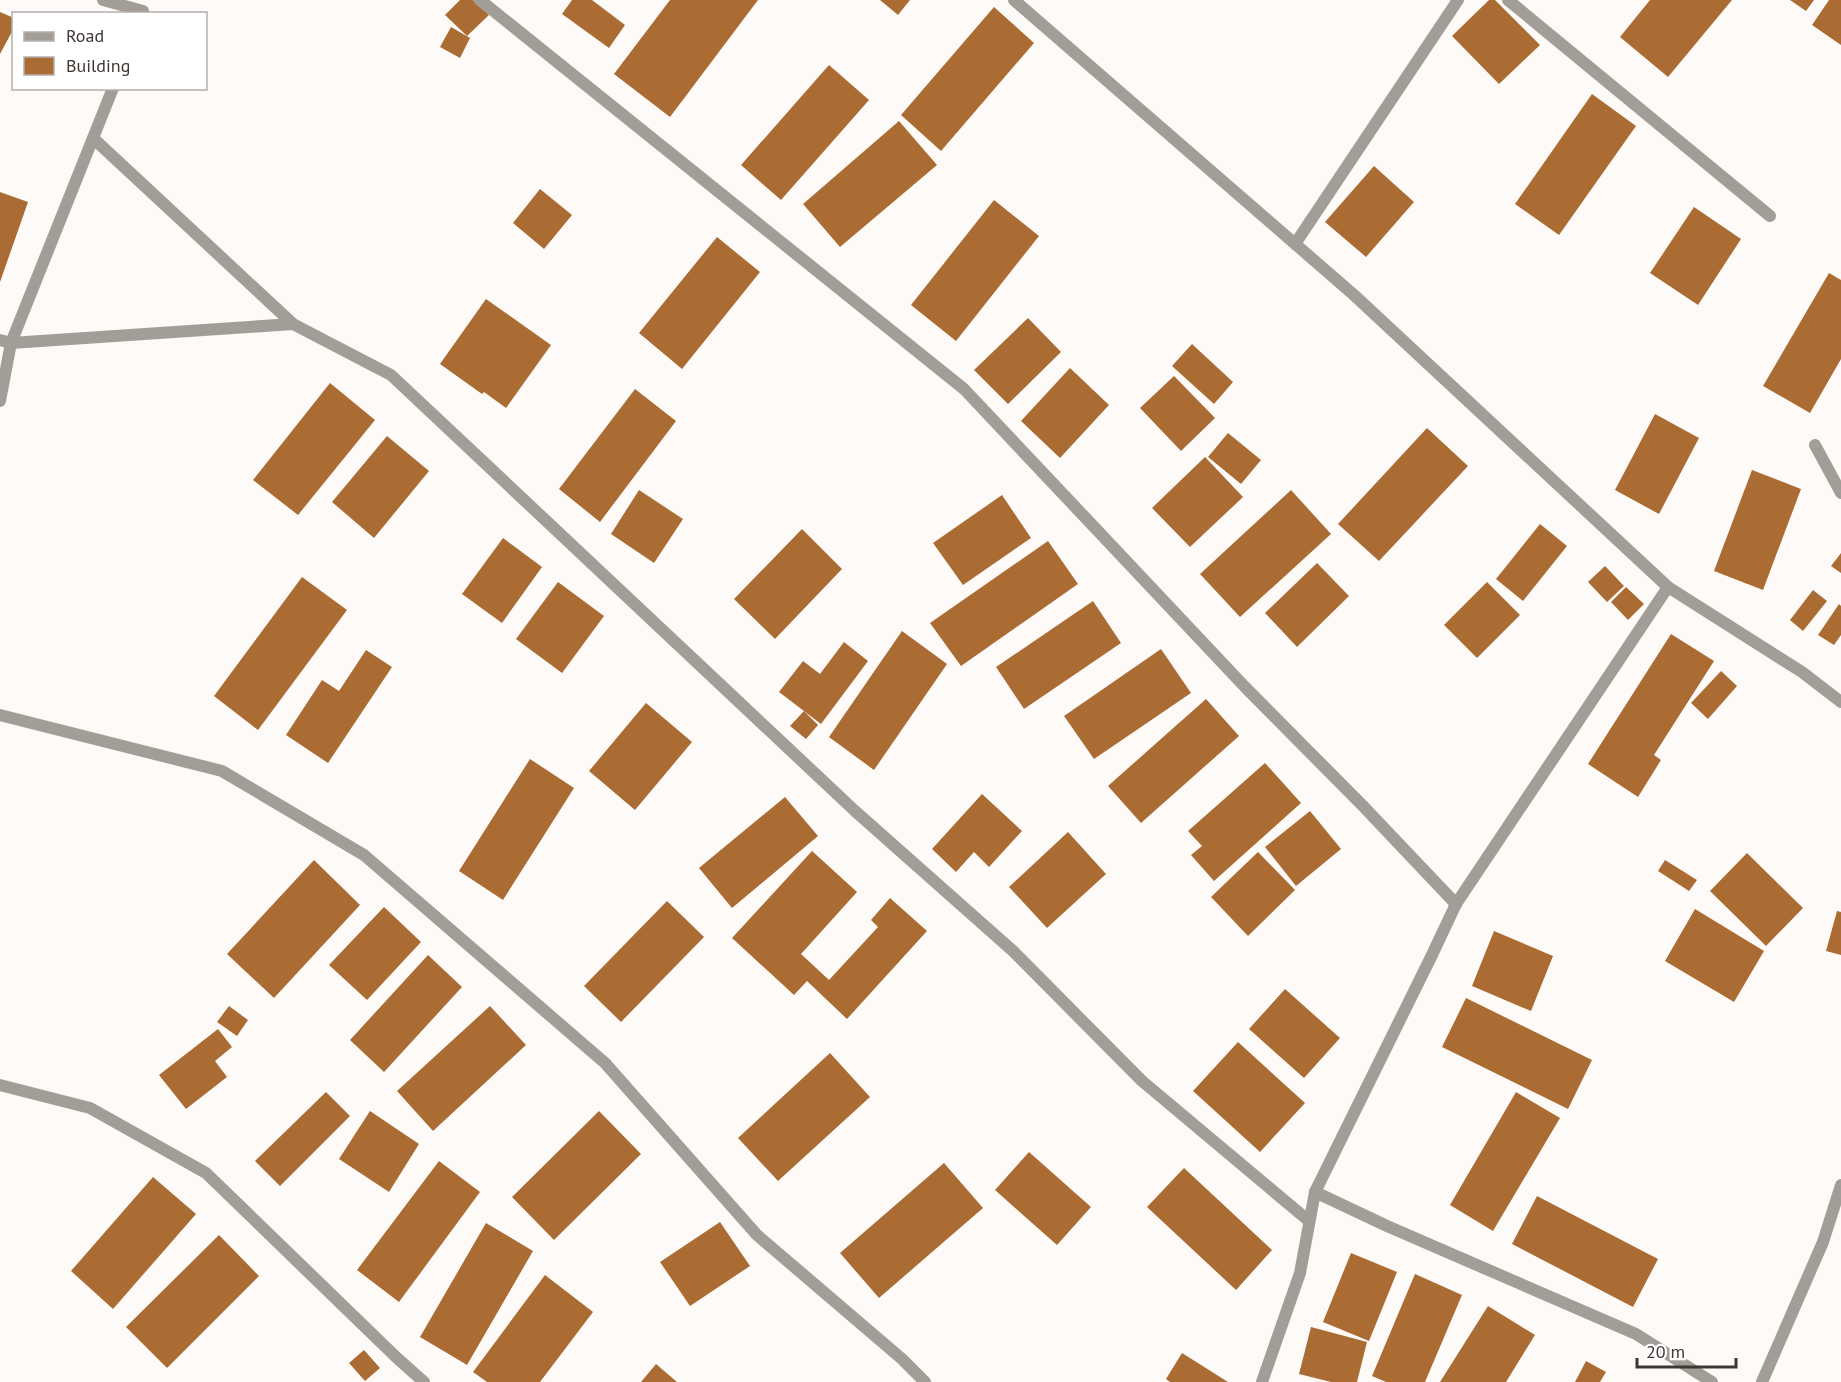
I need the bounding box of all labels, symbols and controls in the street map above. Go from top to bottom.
legend [12,12,207,90]
text: Road [66,24,104,47]
text: Building [66,54,130,77]
scale bar [1637,1331,1736,1369]
text: 20 m [1646,1340,1685,1363]

